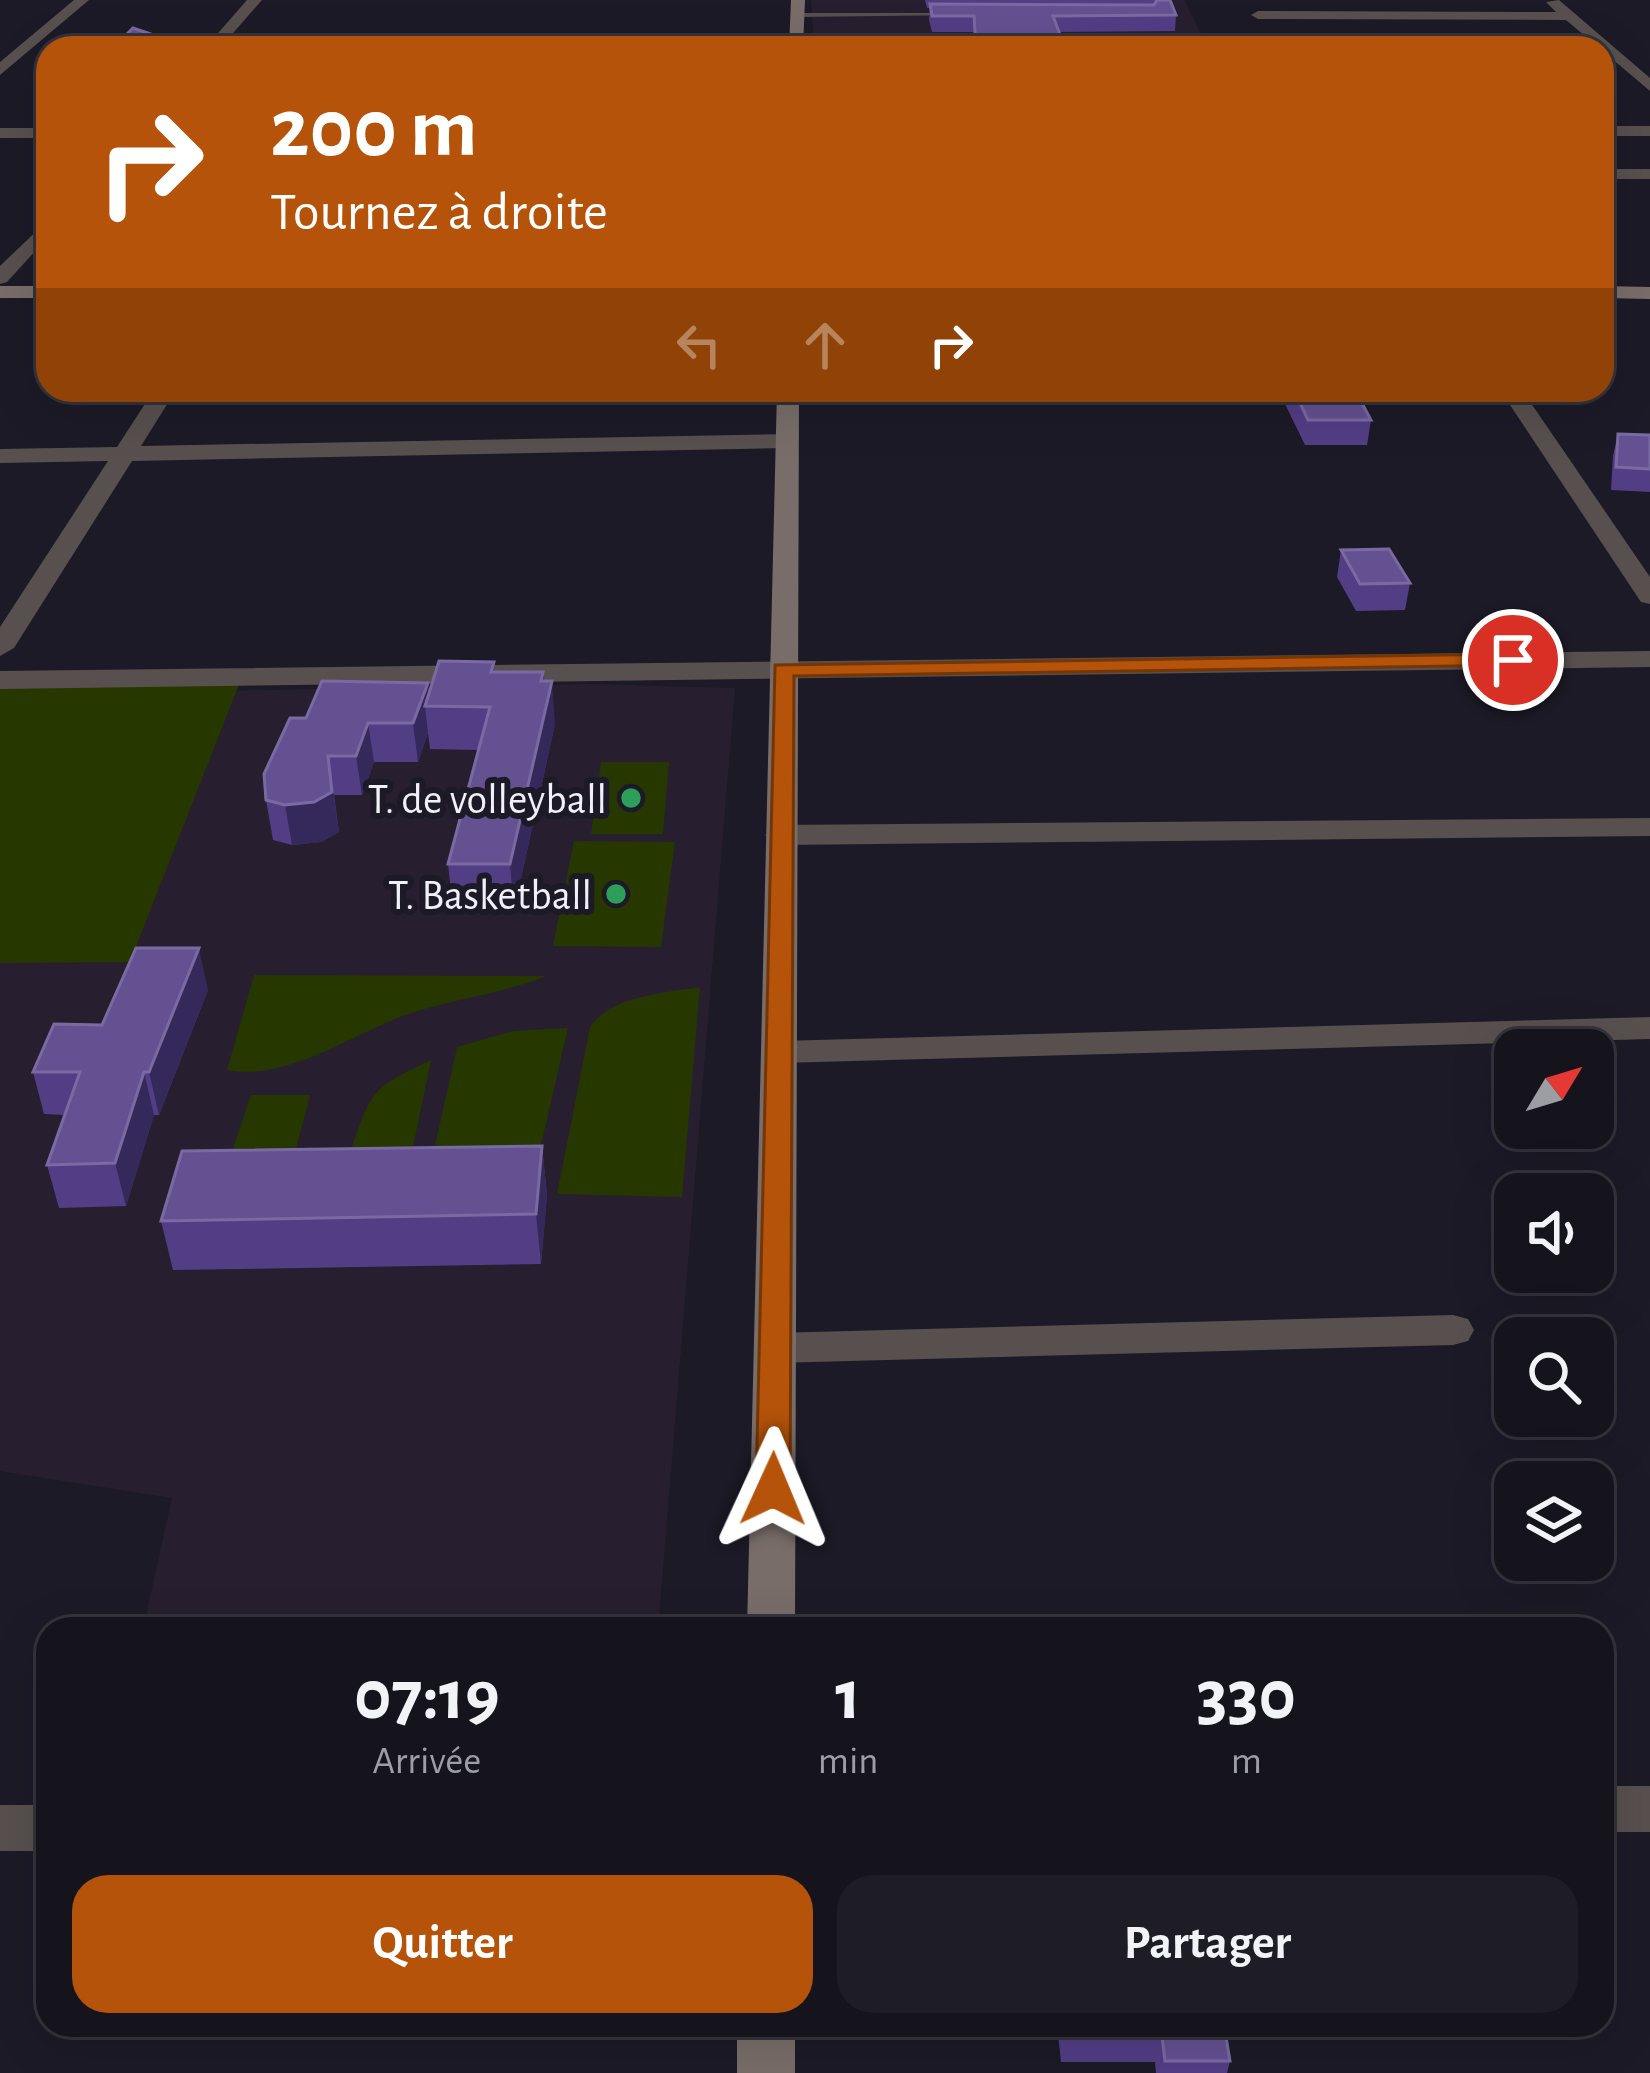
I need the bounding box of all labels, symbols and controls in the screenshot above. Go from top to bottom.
icon: right [72,84,228,240]
text: 200 m [270,88,478,172]
text: Tournez à droite [270,186,608,240]
icon: left [666,312,732,378]
icon: ahead [792,312,858,378]
icon: right [918,312,984,378]
pin [1462,609,1564,711]
icon: arrive [1480,627,1546,693]
place label: T. de volleyball [368,779,607,821]
marker: T. de volleyball [618,785,644,811]
place label: T. Basketball [388,875,592,917]
marker: T. Basketball [603,881,629,907]
north arrow [1494,1029,1614,1149]
map controls [1494,1029,1614,1581]
button: sound [1494,1173,1614,1293]
button: search [1494,1317,1614,1437]
position arrow [710,1426,836,1552]
button: layers [1494,1461,1614,1581]
text: 07:19 [354,1660,500,1732]
text: 1 [835,1660,861,1732]
text: 330 [1196,1660,1296,1732]
text: Arrivée [373,1742,481,1781]
text: min [818,1742,878,1781]
text: m [1231,1742,1262,1781]
button: Quitter [72,1875,813,2013]
button: Partager [837,1875,1578,2013]

